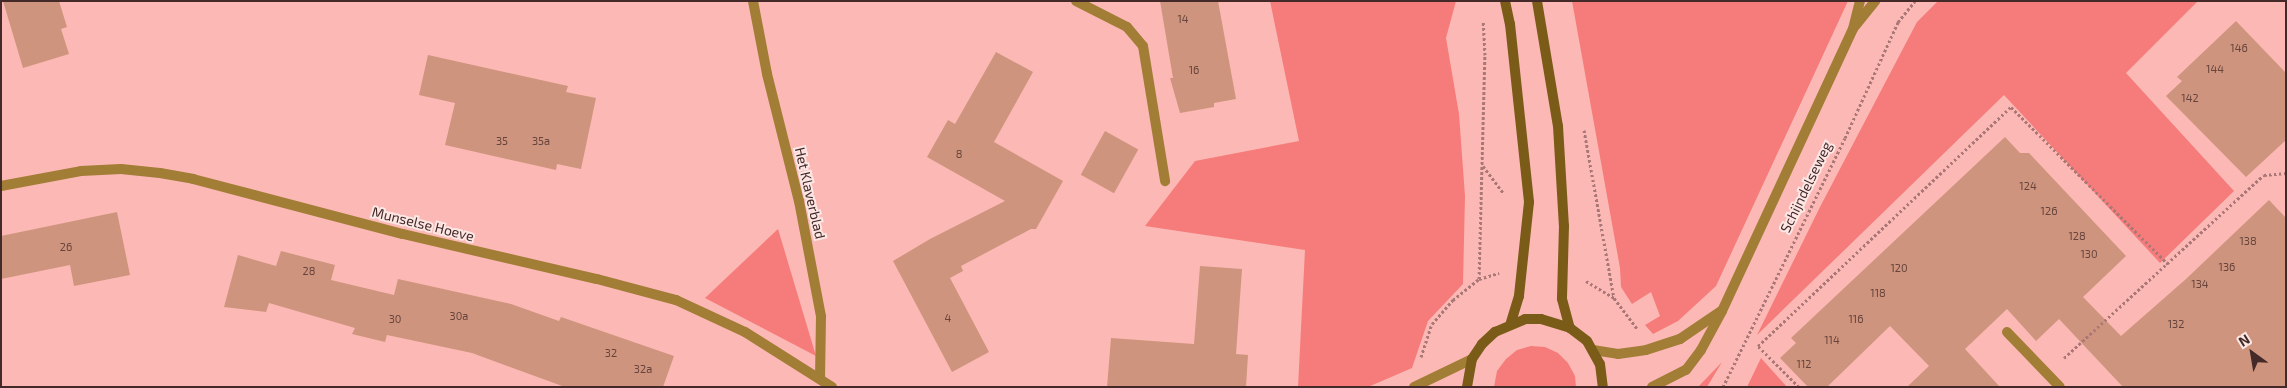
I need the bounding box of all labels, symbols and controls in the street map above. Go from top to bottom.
house number: 14 [1177,12,1189,26]
house number: 146 [2230,41,2248,55]
house number: 144 [2206,62,2224,76]
house number: 16 [1189,63,1199,77]
house number: 142 [2181,91,2199,105]
house number: 35 [496,134,508,148]
house number: 35a [532,134,550,148]
street label: Schijndelseweg [1777,139,1835,235]
street label: Het Klaverblad [791,145,829,241]
house number: 8 [956,147,962,161]
house number: 124 [2019,179,2037,193]
street label: Munselse Hoeve [370,203,476,245]
house number: 126 [2041,204,2057,218]
house number: 128 [2068,229,2086,243]
house number: 138 [2239,234,2257,248]
house number: 26 [60,240,72,254]
house number: 130 [2080,247,2098,261]
house number: 136 [2219,260,2235,274]
house number: 120 [1890,261,1908,275]
house number: 28 [303,264,315,278]
house number: 134 [2191,277,2209,291]
house number: 118 [1870,286,1886,300]
house number: 30a [450,309,468,323]
house number: 4 [945,311,951,325]
house number: 30 [389,312,401,326]
house number: 116 [1848,312,1864,326]
house number: 132 [2168,317,2184,331]
north arrow [2227,328,2277,378]
text: N [2235,330,2253,350]
house number: 114 [1824,333,1840,347]
house number: 32 [605,346,617,360]
house number: 112 [1797,357,1811,371]
house number: 32a [634,362,652,376]

